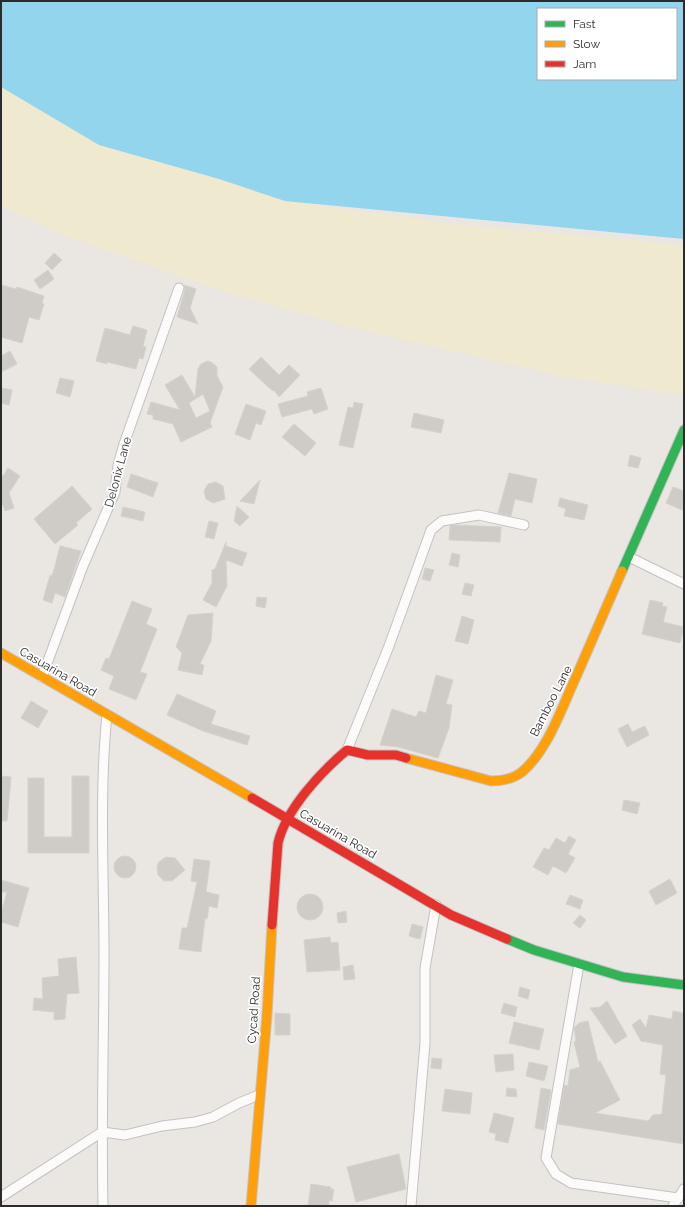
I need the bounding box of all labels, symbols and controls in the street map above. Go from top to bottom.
legend [537,8,677,80]
text: Fast [573,17,596,31]
text: Slow [573,37,600,51]
text: Jam [573,57,596,71]
street label: Delonix Lane [102,435,134,509]
street label: Casuarina Road [17,644,99,700]
street label: Bamboo Lane [527,663,575,739]
street label: Casuarina Road [297,806,379,862]
street label: Cycad Road [245,976,263,1044]

